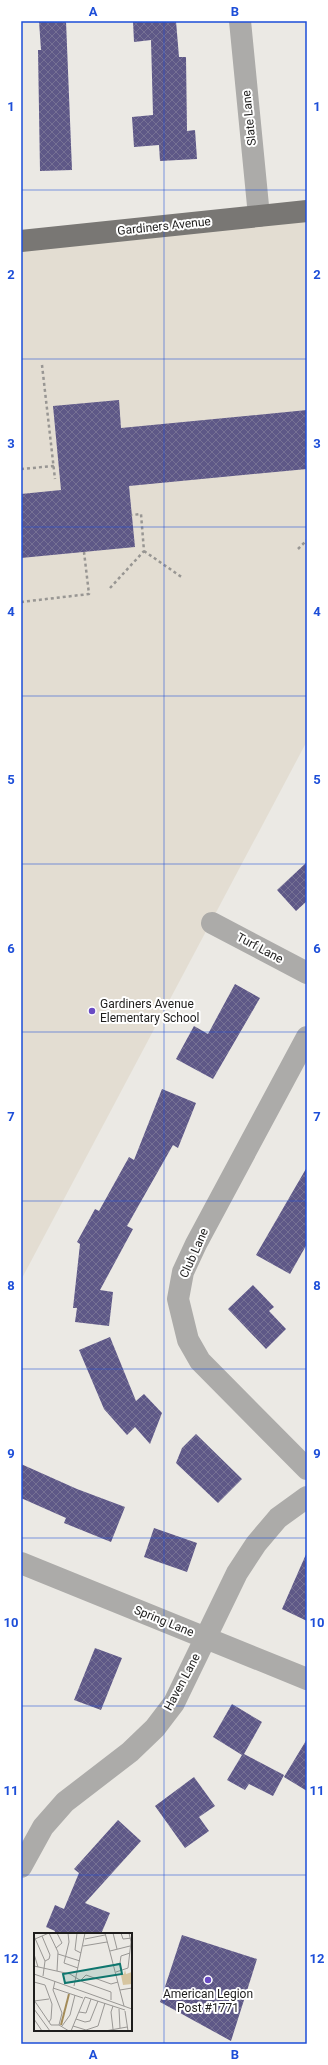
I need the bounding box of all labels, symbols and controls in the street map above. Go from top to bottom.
text: A [89,4,98,19]
text: B [231,4,239,19]
street label: Slate Lane [239,90,259,146]
text: 1 [7,99,15,114]
text: 1 [313,99,321,114]
street label: Gardiners Avenue [117,214,211,238]
text: 2 [7,267,15,282]
text: 2 [313,267,321,282]
text: 3 [7,436,15,451]
text: 3 [313,436,321,451]
text: 4 [7,604,15,619]
text: 4 [313,604,321,619]
text: 5 [7,772,15,787]
text: 5 [313,772,321,787]
street label: Turf Lane [234,930,286,966]
text: 6 [7,941,15,956]
text: 6 [313,941,321,956]
place label: Gardiners Avenue Elementary School [100,997,200,1025]
marker: Gardiners Avenue Elementary School [87,1006,97,1016]
text: 7 [7,1109,15,1124]
text: 7 [313,1109,321,1124]
street label: Club Lane [177,1226,211,1280]
text: 8 [7,1278,15,1293]
text: 8 [313,1278,321,1293]
text: 9 [7,1446,15,1461]
text: 9 [313,1446,321,1461]
street label: Spring Lane [132,1603,196,1639]
text: 10 [4,1615,18,1630]
text: 10 [310,1615,324,1630]
street label: Haven Lane [161,1651,203,1713]
text: 11 [4,1783,18,1798]
text: 11 [310,1783,324,1798]
inset map [34,1933,132,2031]
text: 12 [4,1951,18,1966]
text: 12 [310,1951,324,1966]
marker: American Legion Post #1771 [203,1975,213,1985]
place label: American Legion Post #1771 [163,1987,253,2015]
text: A [89,2047,98,2062]
text: B [231,2047,239,2062]

